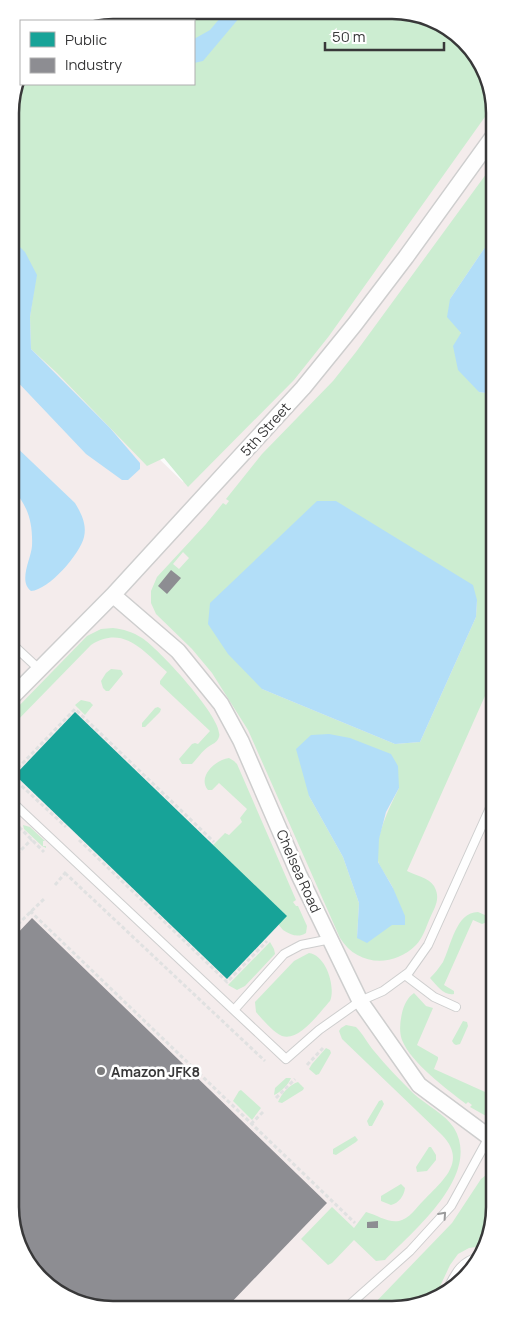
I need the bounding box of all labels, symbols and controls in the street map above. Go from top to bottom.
legend [20,20,195,85]
scale bar [325,20,444,52]
text: 50 m [332,26,366,47]
text: Public [65,29,107,50]
text: Industry [65,54,122,75]
street label: 5th Street [236,398,294,460]
street label: Chelsea Road [272,827,326,915]
place label: Amazon JFK8 [111,1062,200,1081]
marker: Amazon JFK8 [95,1065,107,1077]
one-way arrow [437,1211,446,1220]

